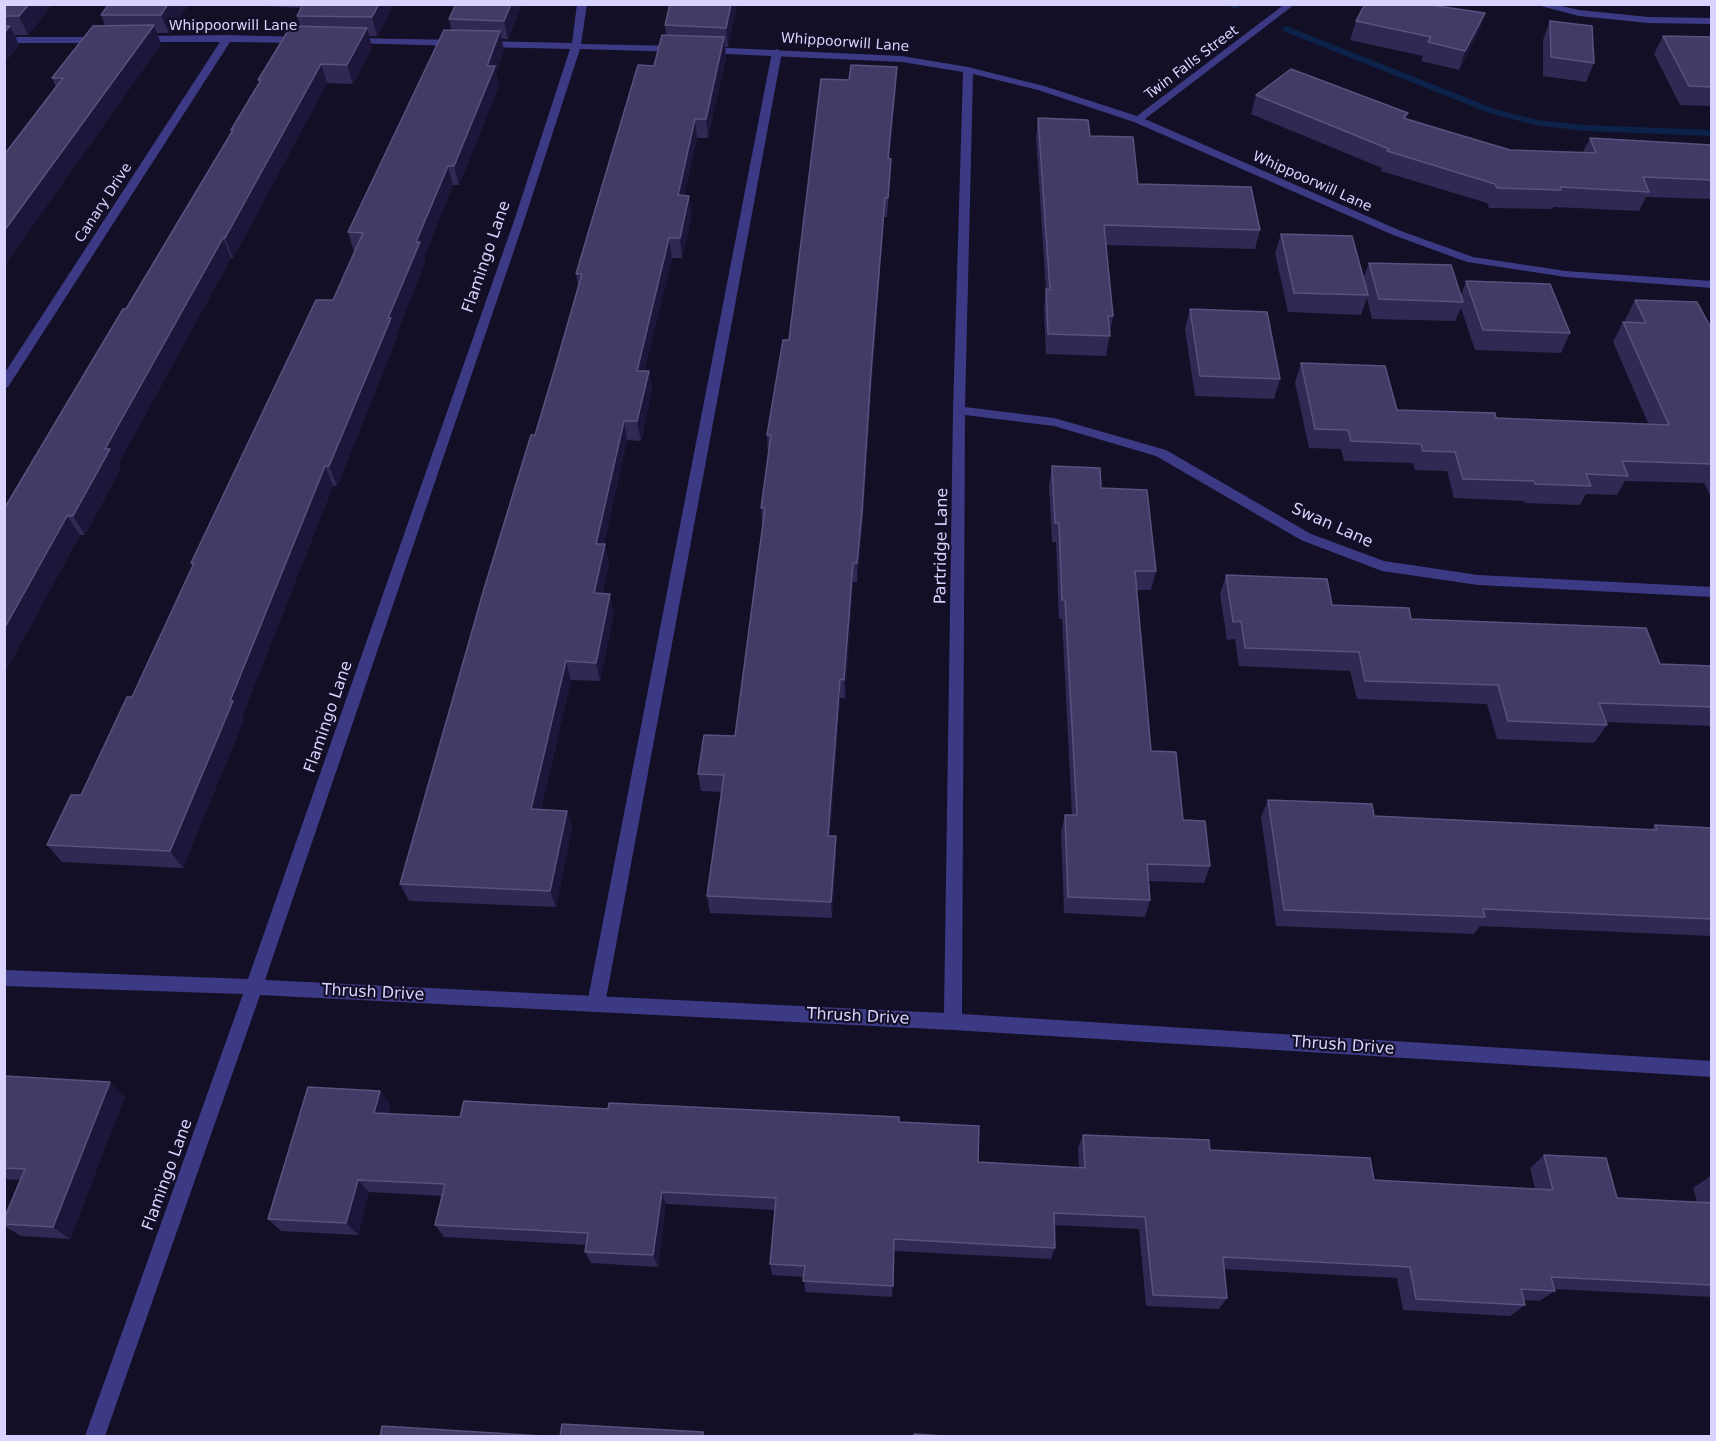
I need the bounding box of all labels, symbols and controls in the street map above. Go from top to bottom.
street label: Whippoorwill Lane [169,18,297,34]
street label: Twin Falls Street [1142,22,1242,104]
street label: Whippoorwill Lane [780,30,910,56]
street label: Whippoorwill Lane [1250,148,1374,216]
street label: Canary Drive [72,160,136,246]
street label: Flamingo Lane [459,198,515,316]
street label: Partridge Lane [931,488,953,604]
street label: Swan Lane [1288,500,1376,552]
street label: Flamingo Lane [301,658,357,776]
street label: Thrush Drive [321,981,425,1005]
street label: Thrush Drive [806,1005,910,1029]
street label: Thrush Drive [1291,1033,1395,1059]
street label: Flamingo Lane [139,1117,197,1233]

